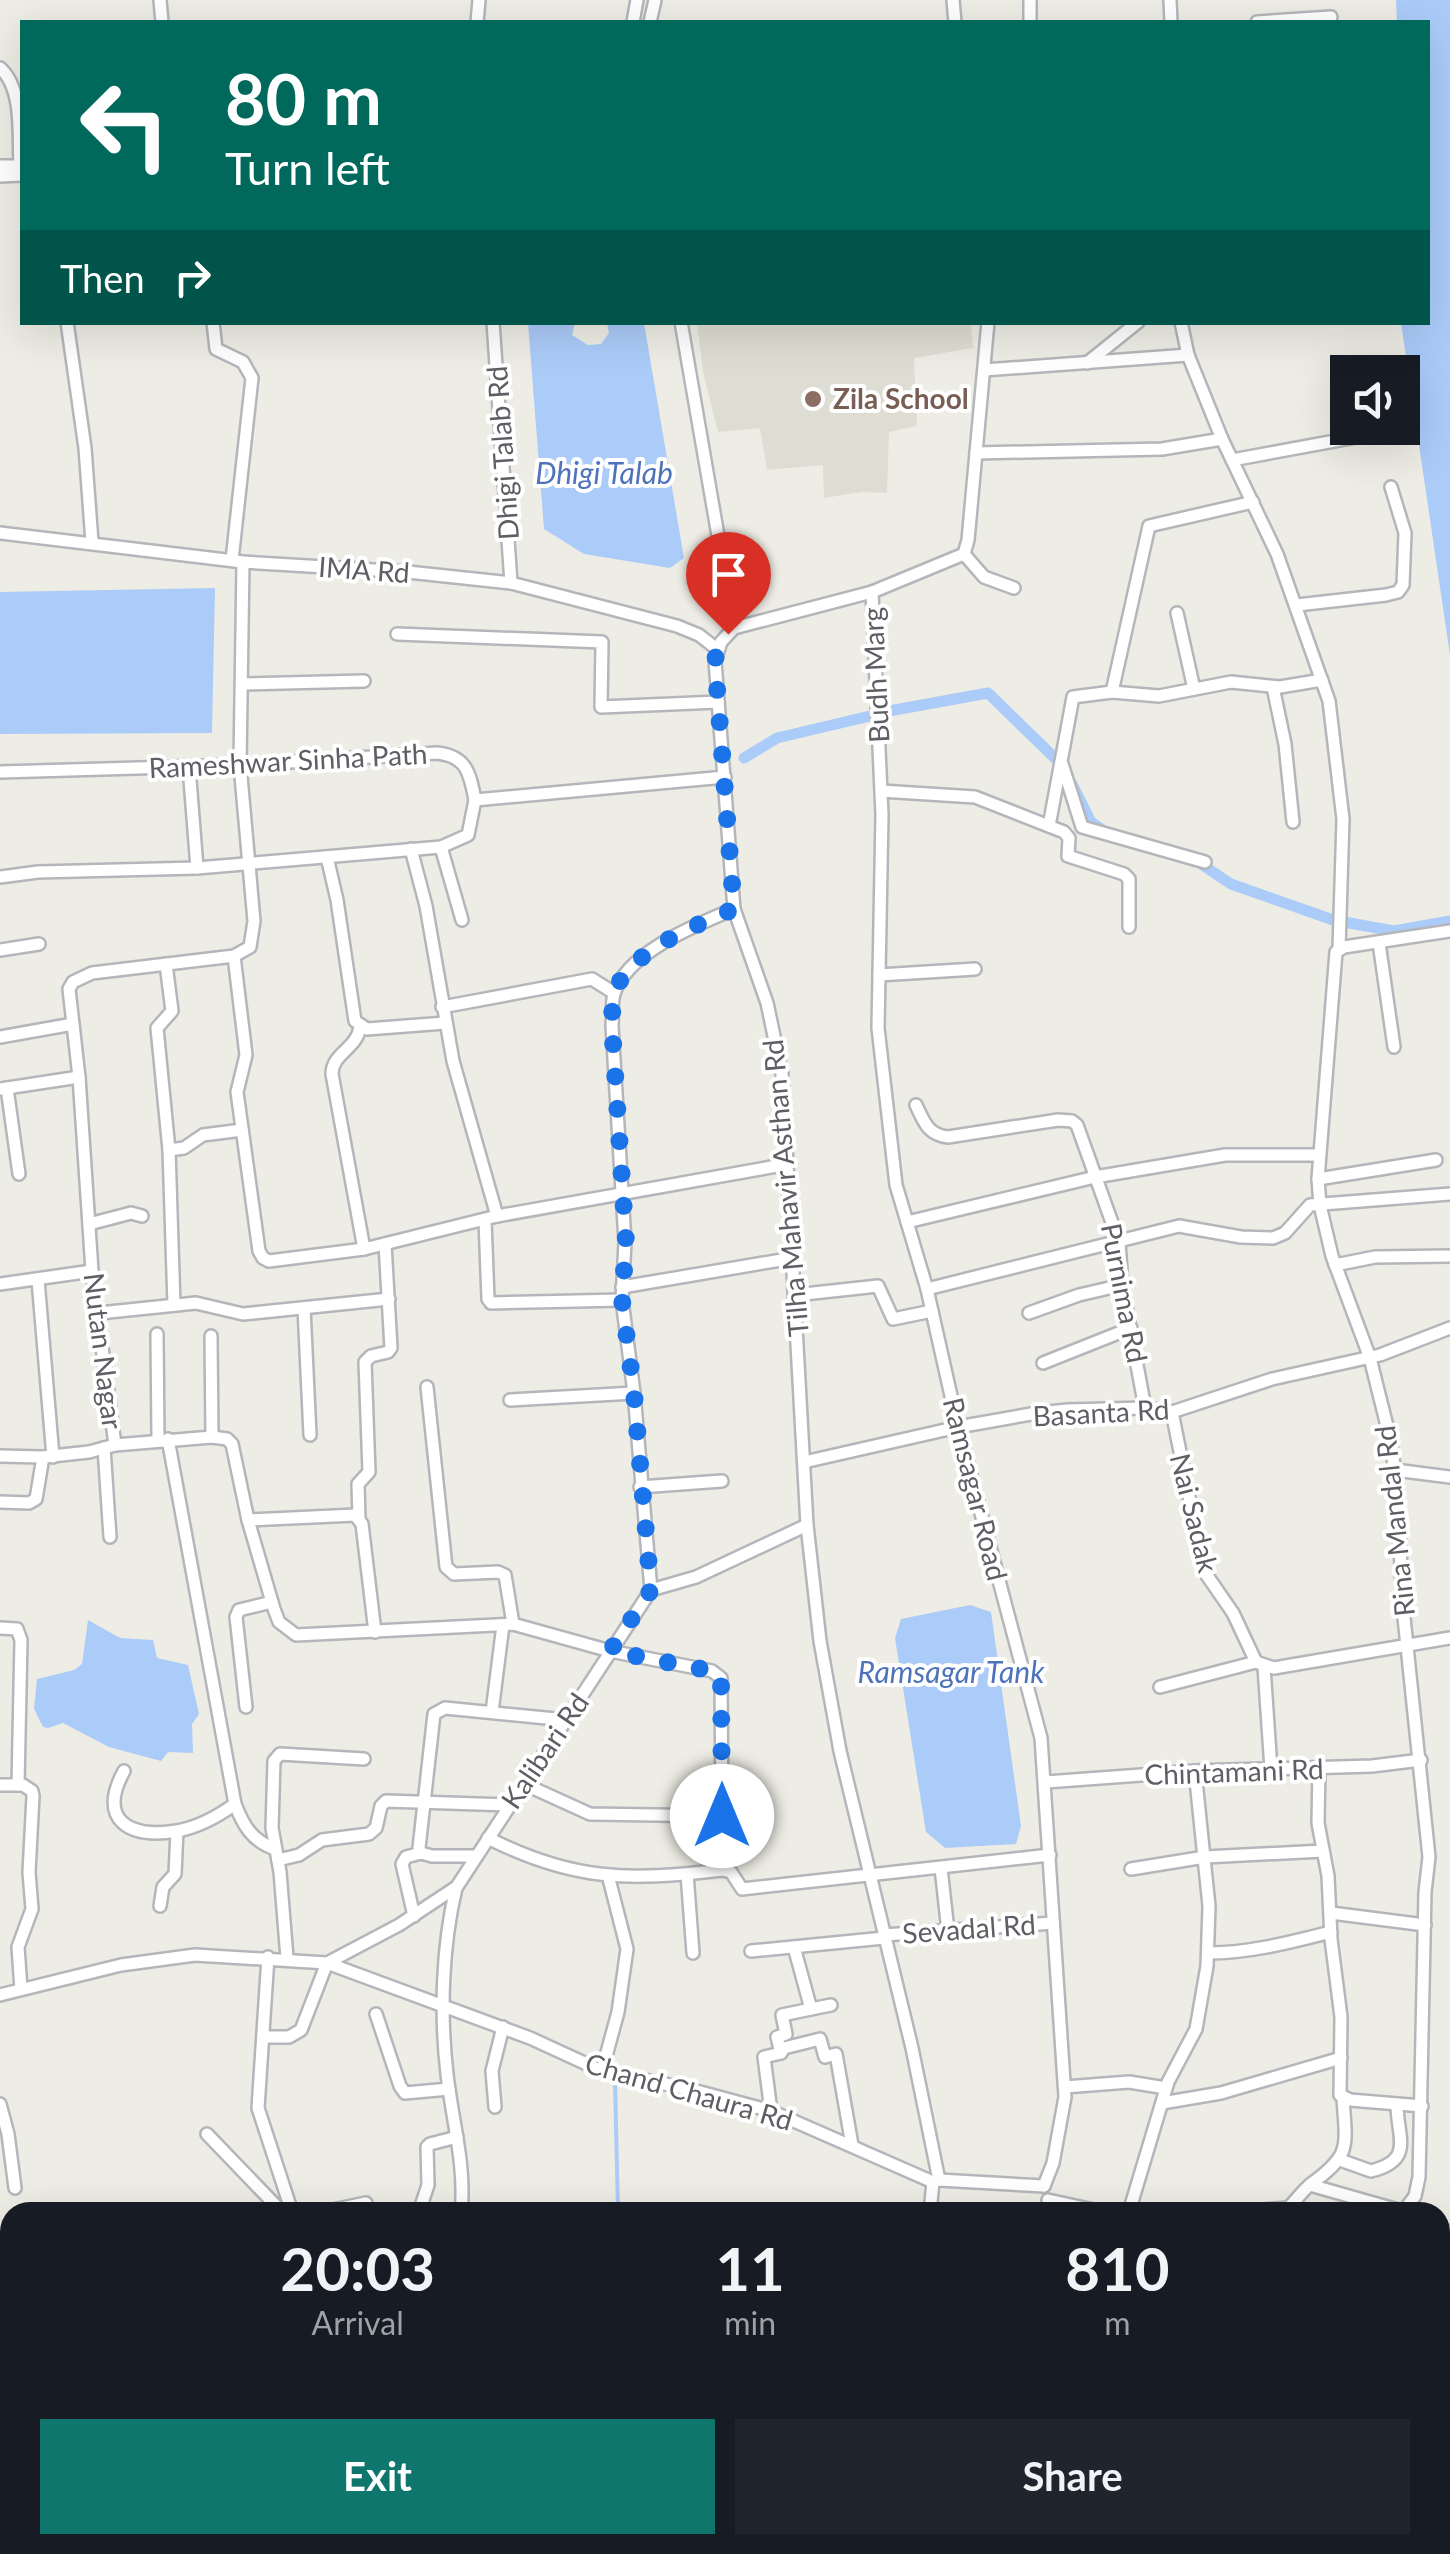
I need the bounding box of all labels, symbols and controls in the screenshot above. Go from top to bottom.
text: 80 m [225,56,382,140]
icon: left [60,60,190,190]
text: Turn left [225,141,390,195]
icon: right [165,250,220,305]
text: Then [60,255,145,301]
map controls [1330,355,1420,445]
button: sound [1330,355,1420,445]
street label: Dhigi Talab Rd [479,365,525,541]
place label: Zila School [833,381,969,415]
marker: Zila School [802,388,824,410]
water label: Dhigi Talab [535,454,673,490]
pin [686,532,771,635]
icon: arrive [701,547,756,602]
street label: IMA Rd [317,549,411,589]
street label: Budh Marg [854,606,896,744]
street label: Rameshwar Sinha Path [148,736,428,784]
street label: Tilha Mahavir Asthan Rd [755,1038,815,1338]
street label: Purnima Rd [1095,1220,1155,1365]
street label: Nutan Nagar [78,1271,130,1431]
street label: Basanta Rd [1032,1391,1170,1433]
street label: Ramsagar Road [937,1394,1015,1584]
street label: Rina Mandal Rd [1367,1424,1421,1618]
street label: Nai Sadak [1164,1450,1226,1577]
water label: Ramsagar Tank [858,1653,1045,1689]
street label: Kalibari Rd [493,1686,595,1815]
street label: Chintamani Rd [1144,1751,1324,1791]
position arrow [670,1764,774,1868]
street label: Sevadal Rd [901,1906,1037,1950]
street label: Chand Chaura Rd [582,2045,797,2137]
text: 20:03 [280,2232,435,2304]
text: 11 [715,2232,785,2304]
text: 810 [1065,2232,1170,2304]
text: Arrival [312,2303,404,2342]
text: min [724,2303,776,2342]
text: m [1104,2303,1131,2342]
button: Exit [40,2419,715,2534]
button: Share [735,2419,1410,2534]

